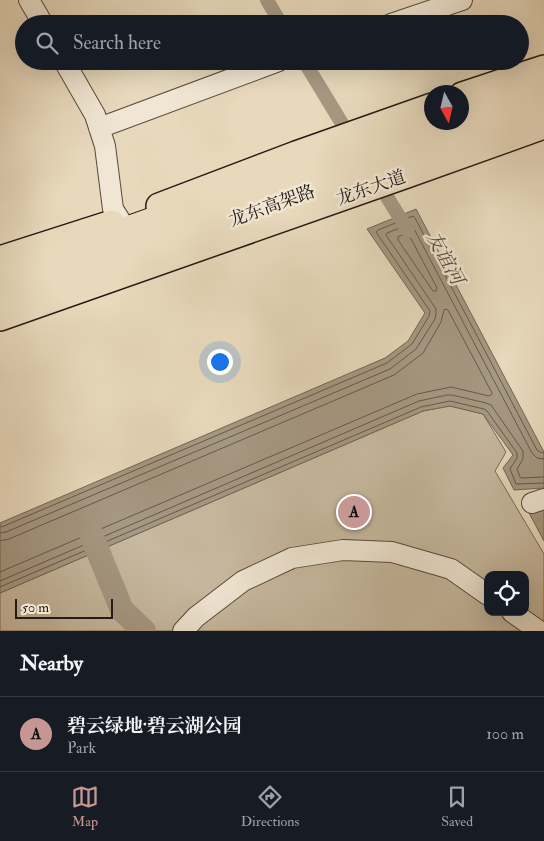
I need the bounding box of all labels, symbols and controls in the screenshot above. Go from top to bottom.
search box [15,15,529,70]
icon: search [33,29,61,57]
text: Search here [73,31,161,55]
north arrow [424,85,469,130]
street label: 龙东大道 [333,165,409,211]
street label: 龙东高架路 [226,180,318,232]
water label: 友谊河 [421,227,471,291]
your location [207,349,233,375]
pin: A [338,493,370,531]
map controls [484,571,529,616]
button: locate [484,571,529,616]
scale bar [15,596,112,619]
text: 50 m [22,599,49,616]
text: Nearby [20,650,83,677]
text: 碧云绿地·碧云湖公园 [67,714,242,738]
text: A [31,724,41,744]
text: 100 m [486,724,524,744]
text: Park [67,738,96,758]
tab: Map [71,783,99,830]
tab: Directions [241,783,299,830]
tab: Saved [441,783,473,830]

